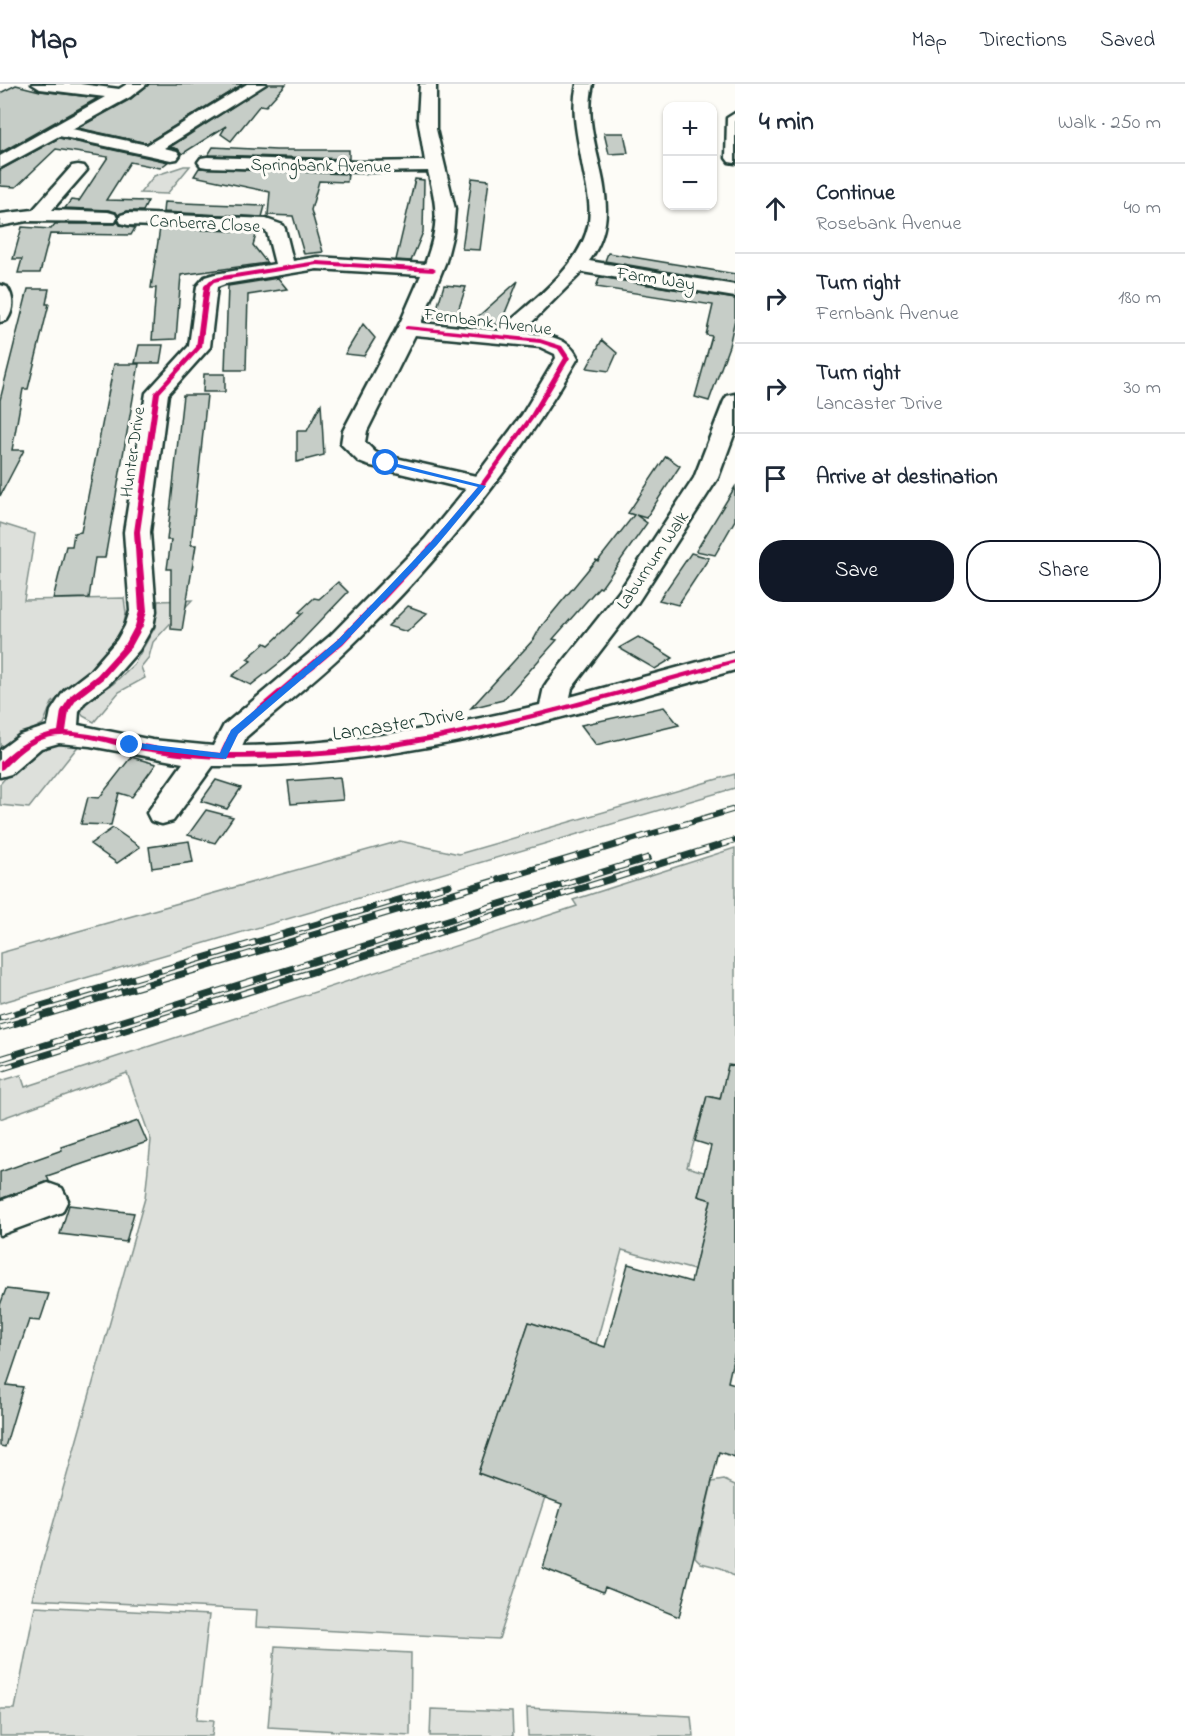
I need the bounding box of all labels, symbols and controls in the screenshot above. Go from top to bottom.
text: Map [30,21,77,62]
text: Map [911,26,947,56]
text: Directions [980,26,1067,56]
text: Saved [1100,26,1155,56]
map controls [663,102,717,210]
button: + [663,102,717,156]
text: 4 min [759,104,814,142]
text: Walk · 250 m [1058,109,1161,138]
street label: Springbank Avenue [250,153,392,182]
button: − [663,156,717,210]
text: Continue [816,178,895,210]
icon: ahead [759,192,792,225]
text: 40 m [1124,194,1161,223]
street label: Canberra Close [149,209,262,241]
text: Rosebank Avenue [816,210,961,239]
street label: Farm Way [614,261,697,299]
text: Turn right [816,268,901,300]
icon: right [759,282,792,315]
text: 180 m [1118,284,1161,313]
text: Fernbank Avenue [816,300,959,329]
street label: Fernbank Avenue [421,302,554,344]
text: Turn right [816,358,901,390]
icon: right [759,372,792,405]
text: 30 m [1124,374,1161,403]
text: Lancaster Drive [816,390,943,419]
street label: Hunter Drive [115,404,153,499]
route start [372,449,398,475]
icon: arrive [759,462,792,495]
text: Arrive at destination [816,462,998,494]
street label: Laburnum Walk [611,507,696,616]
button: Save [759,540,954,602]
button: Share [966,540,1161,602]
street label: Lancaster Drive [330,700,467,750]
route end [116,731,142,757]

